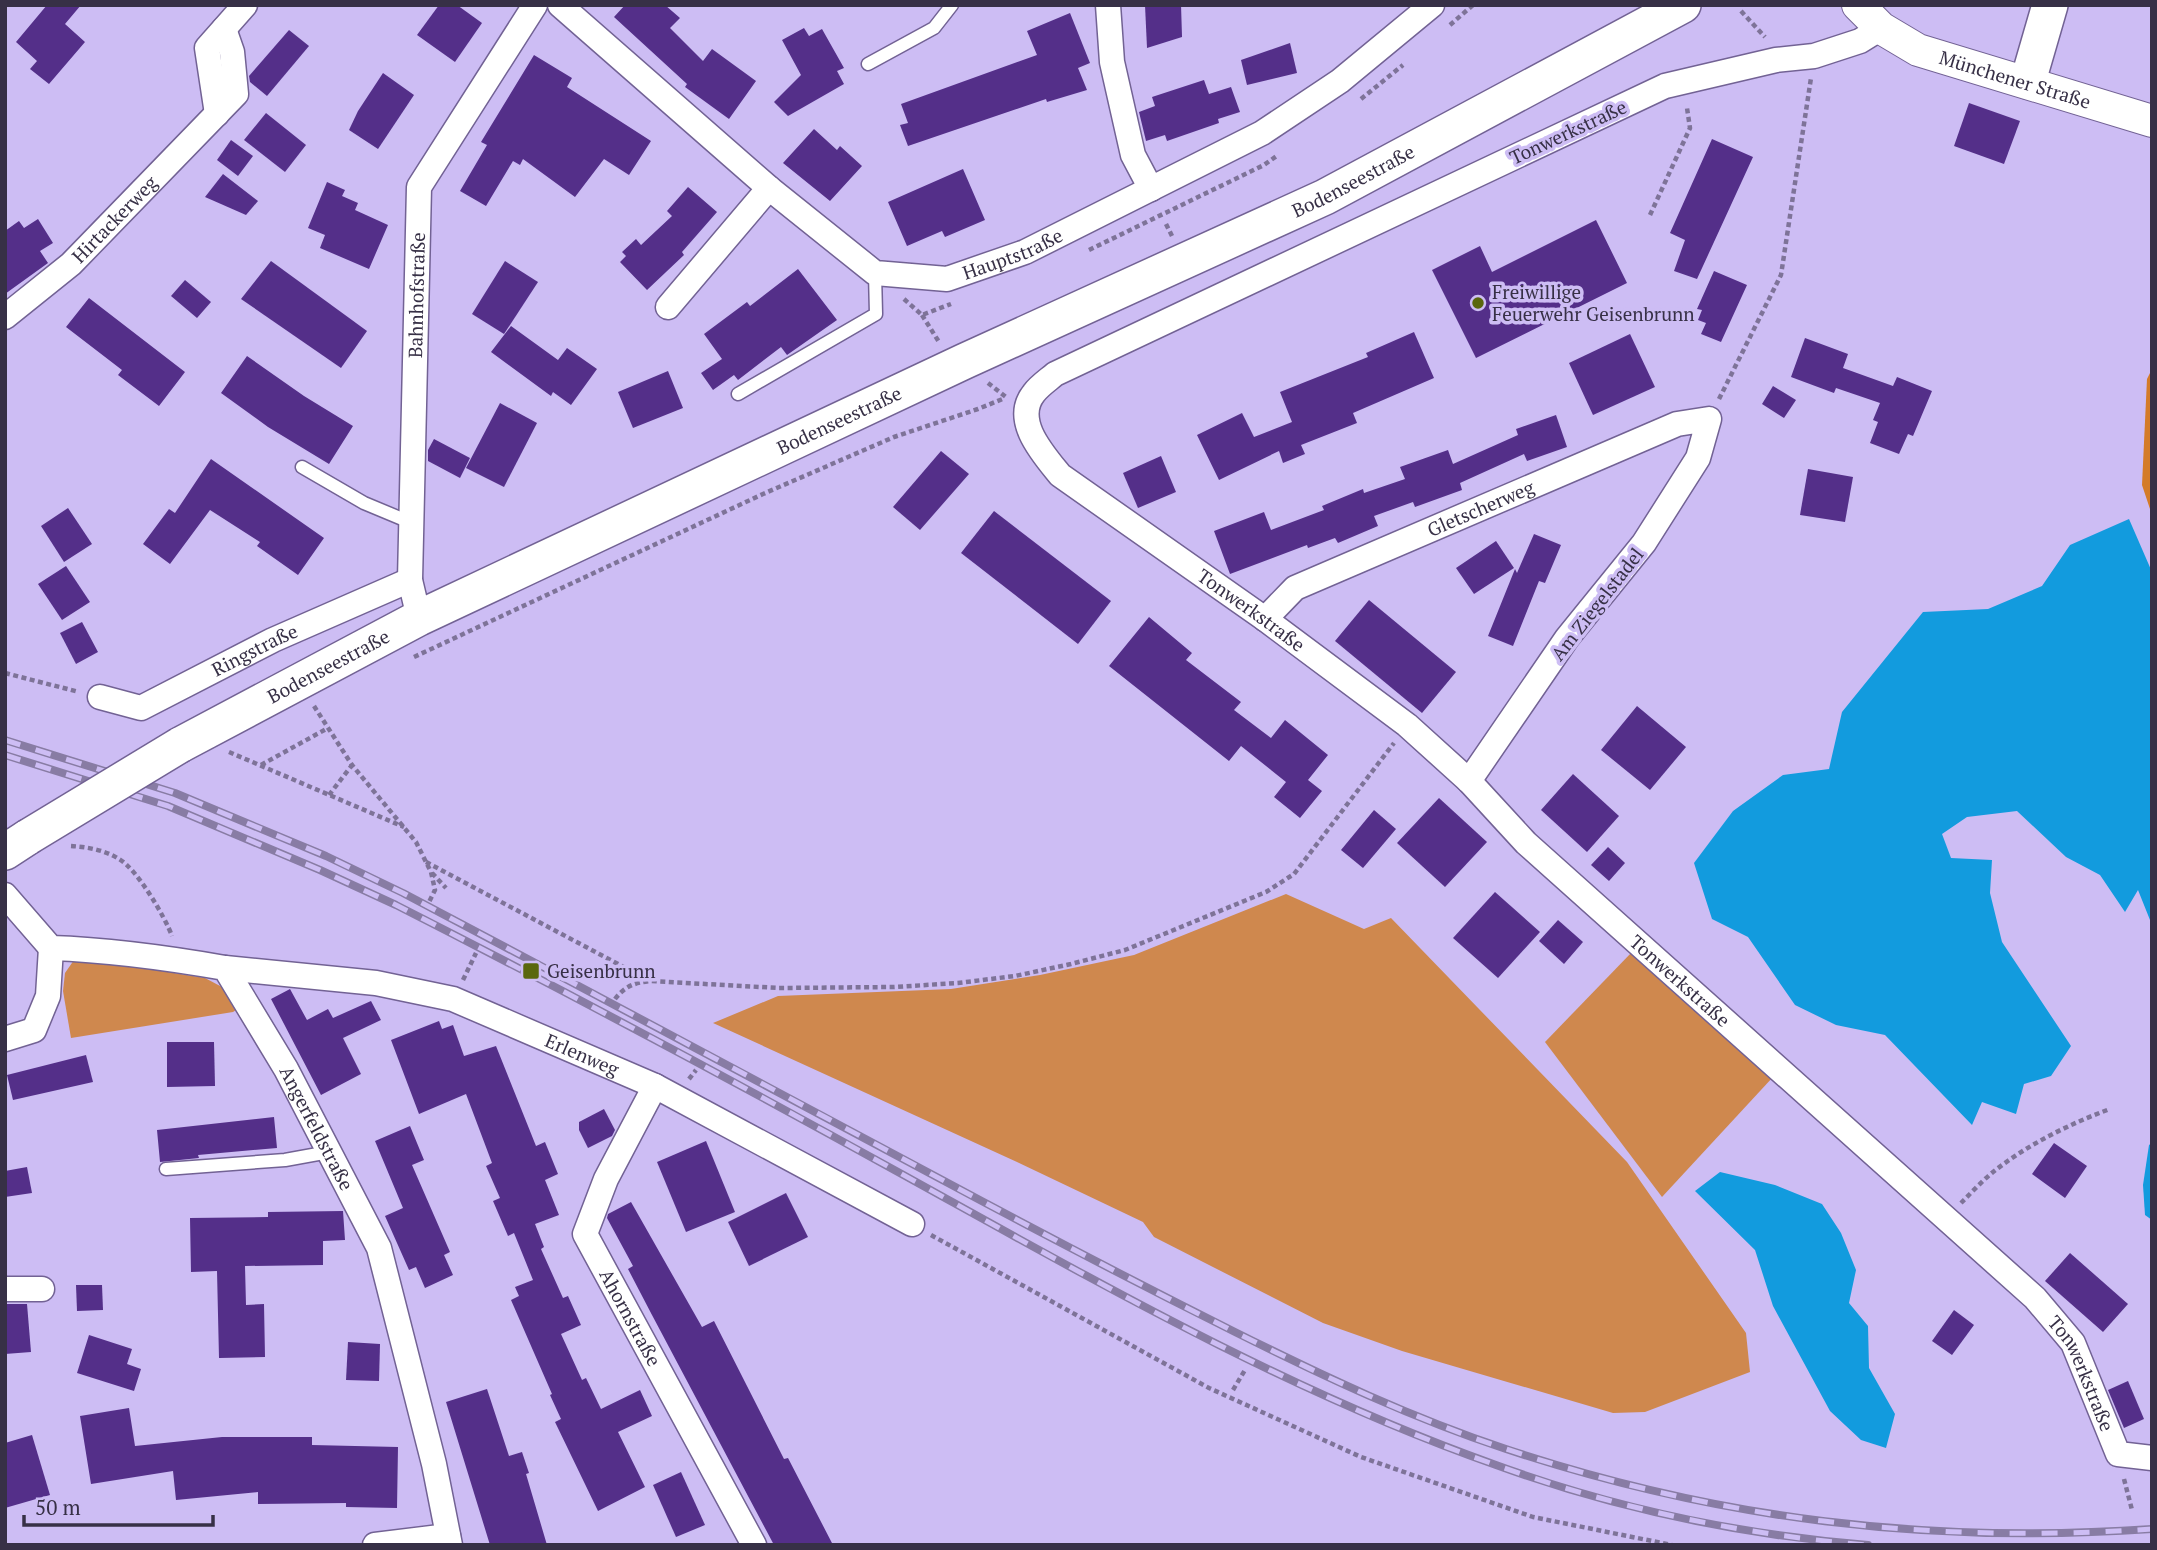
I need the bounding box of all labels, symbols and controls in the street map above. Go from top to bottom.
street label: Münchener Straße [1937,44,2094,114]
street label: Tonwerkstraße [1505,93,1630,170]
street label: Bodenseestraße [1288,138,1419,222]
street label: Hirtackerweg [66,169,163,268]
street label: Hauptstraße [959,222,1067,285]
street label: Bahnhofstraße [402,232,430,358]
place label: Freiwillige Feuerwehr Geisenbrunn [1492,279,1695,326]
marker: Freiwillige Feuerwehr Geisenbrunn [1470,295,1486,311]
street label: Bodenseestraße [773,380,905,460]
street label: Gletscherweg [1423,474,1538,542]
street label: Am Ziegelstadel [1545,542,1649,665]
street label: Tonwerkstraße [1193,563,1310,657]
street label: Ringstraße [207,618,301,682]
street label: Bodenseestraße [263,623,394,708]
street label: Tonwerkstraße [1625,929,1736,1032]
place label: Geisenbrunn [547,958,656,983]
marker: Geisenbrunn [521,961,541,981]
street label: Erlenweg [542,1027,624,1081]
street label: Angerfeldstraße [274,1061,360,1194]
street label: Ahornstraße [594,1264,667,1370]
street label: Tonwerkstraße [2043,1310,2120,1435]
scale bar [24,1484,214,1528]
text: 50 m [35,1493,81,1521]

